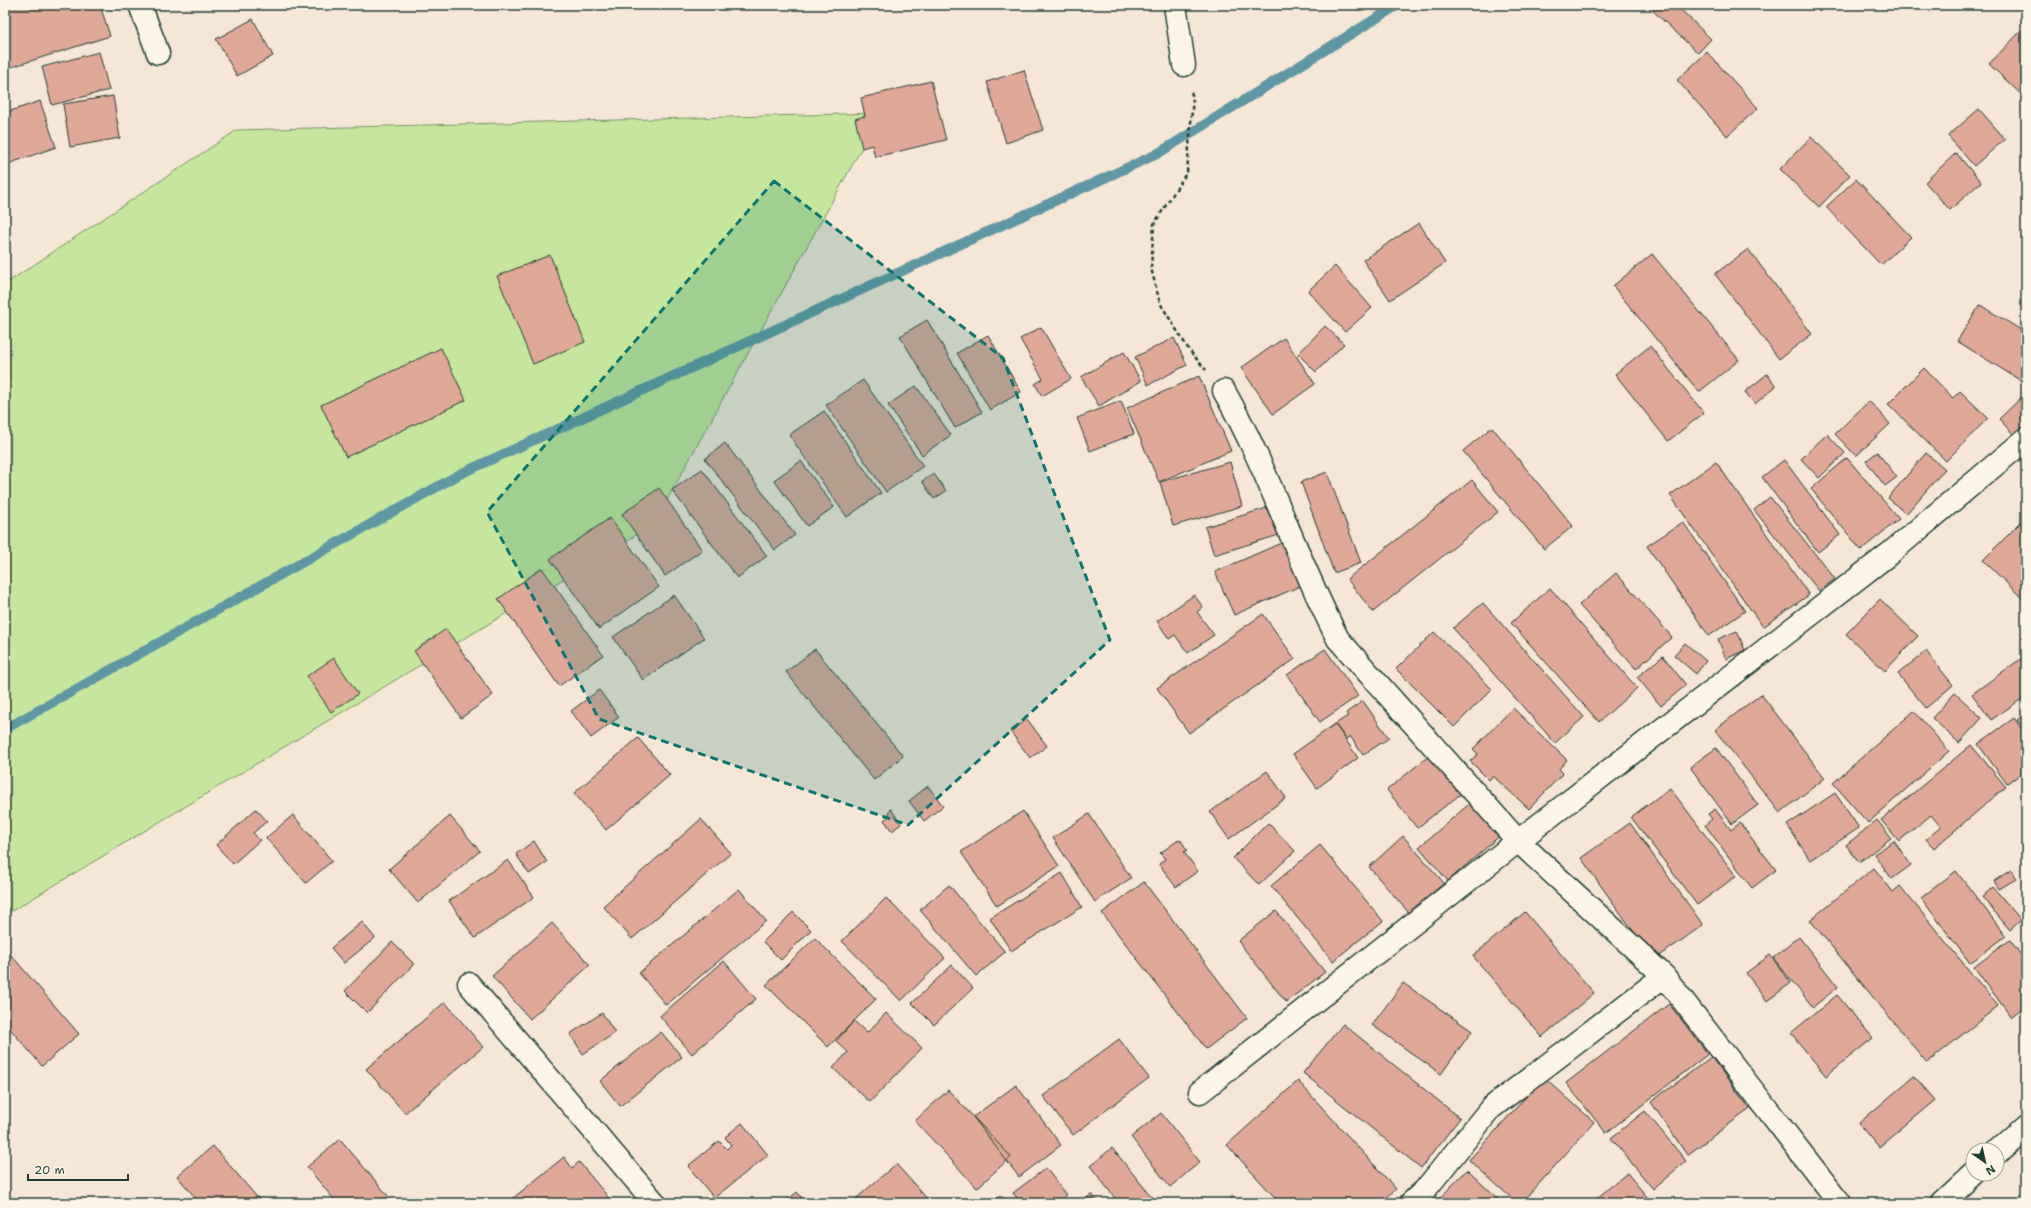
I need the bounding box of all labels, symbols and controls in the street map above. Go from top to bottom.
north arrow [1965,1142,2005,1182]
scale bar [28,1156,128,1182]
text: N [1982,1161,1998,1179]
text: 20 m [34,1162,65,1178]

